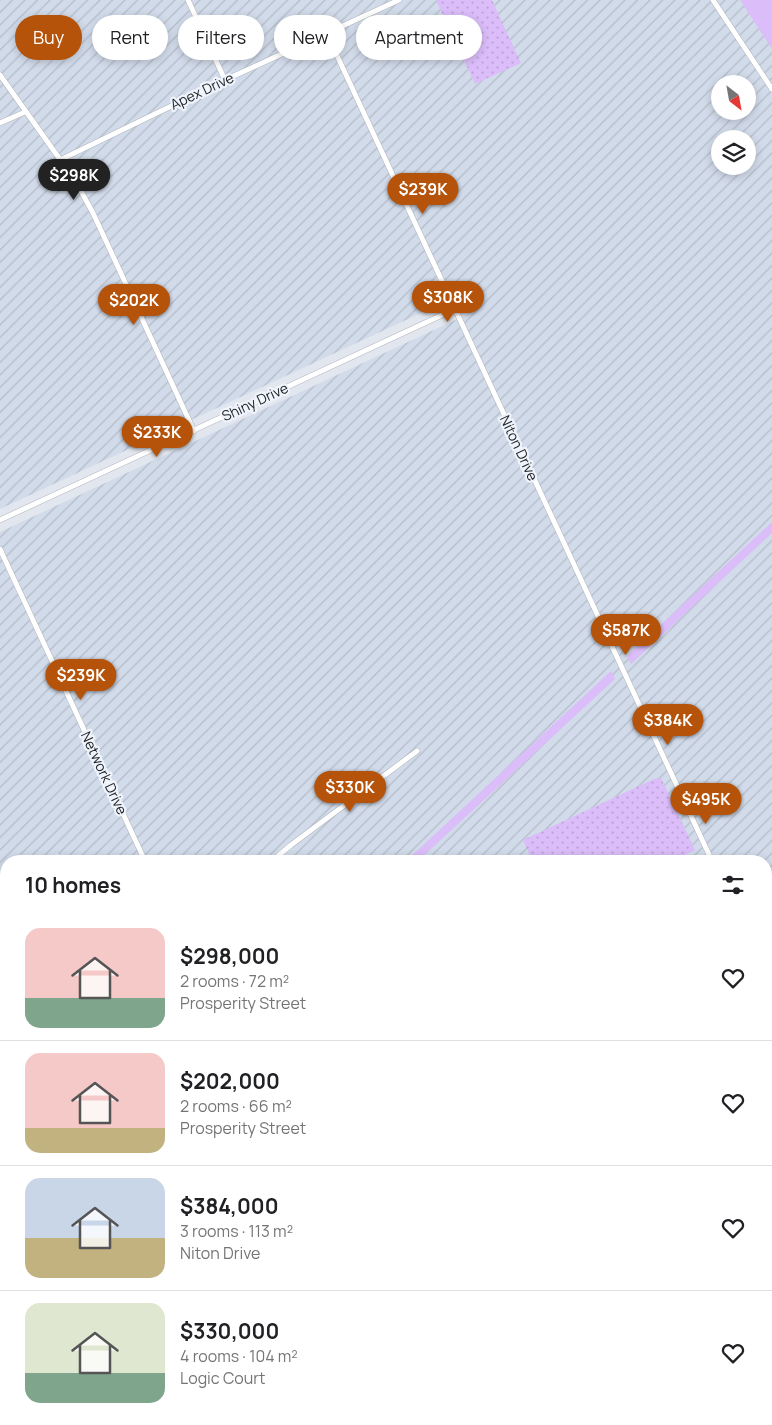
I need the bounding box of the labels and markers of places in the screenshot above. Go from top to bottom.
pin: $298K [39,158,109,201]
pin: $239K [388,172,458,215]
pin: $308K [413,280,483,323]
pin: $202K [99,284,169,326]
pin: $233K [122,416,192,458]
pin: $587K [591,614,661,656]
pin: $239K [46,658,116,701]
pin: $384K [633,704,703,746]
pin: $330K [315,770,385,813]
pin: $495K [671,782,741,825]

